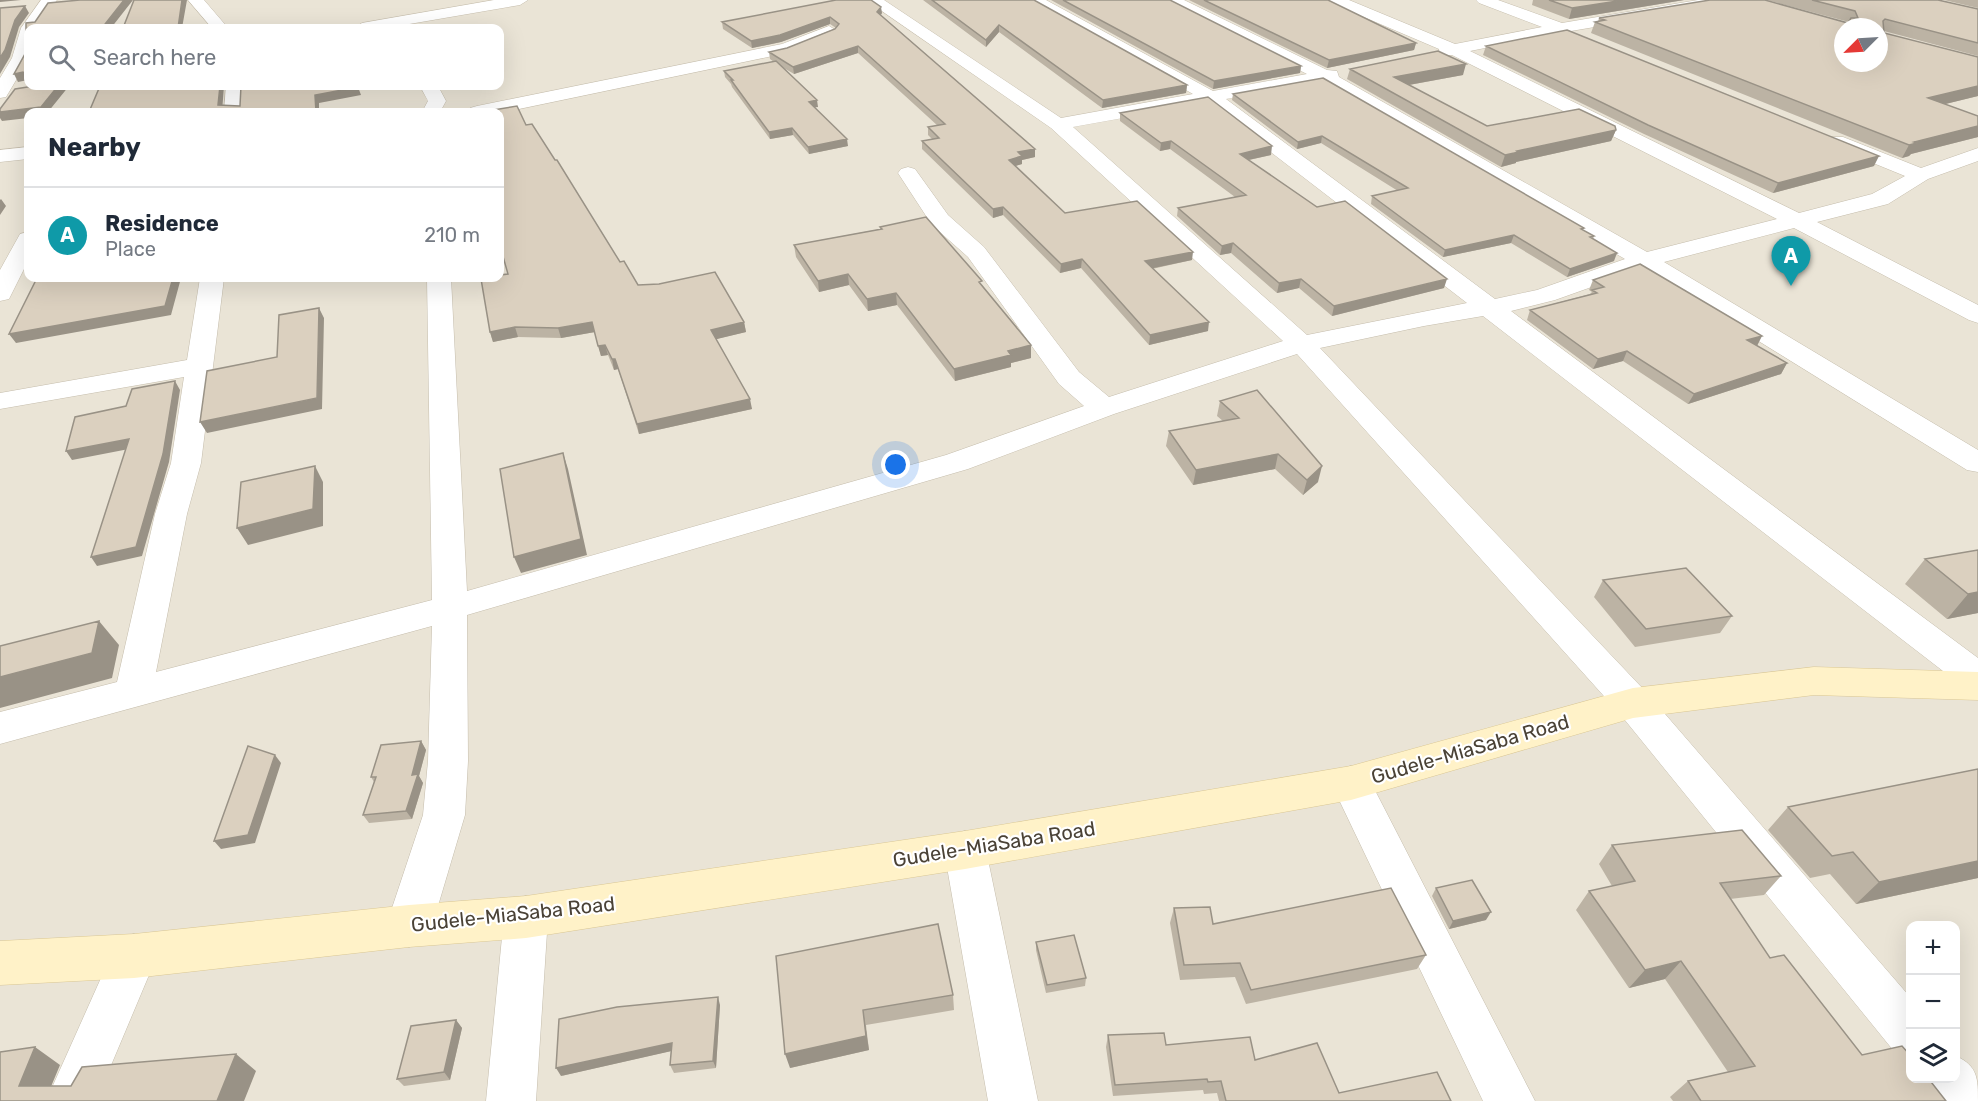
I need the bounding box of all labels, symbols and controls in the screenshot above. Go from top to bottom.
north arrow [1834,18,1888,72]
search box [24,24,504,90]
icon: search [45,41,78,74]
text: Search here [93,44,216,71]
text: Nearby [48,132,141,163]
text: Residence [105,210,219,237]
text: A [60,223,75,247]
text: 210 m [424,223,480,247]
pin: A [1772,236,1810,286]
text: Place [105,237,156,261]
your location [881,450,910,479]
street label: Gudele-MiaSaba Road [1368,709,1572,789]
street label: Gudele-MiaSaba Road [891,816,1097,872]
street label: Gudele-MiaSaba Road [410,891,616,937]
map controls [1906,921,1960,1083]
button: + [1906,921,1960,975]
button: − [1906,975,1960,1029]
button: layers [1906,1029,1960,1083]

